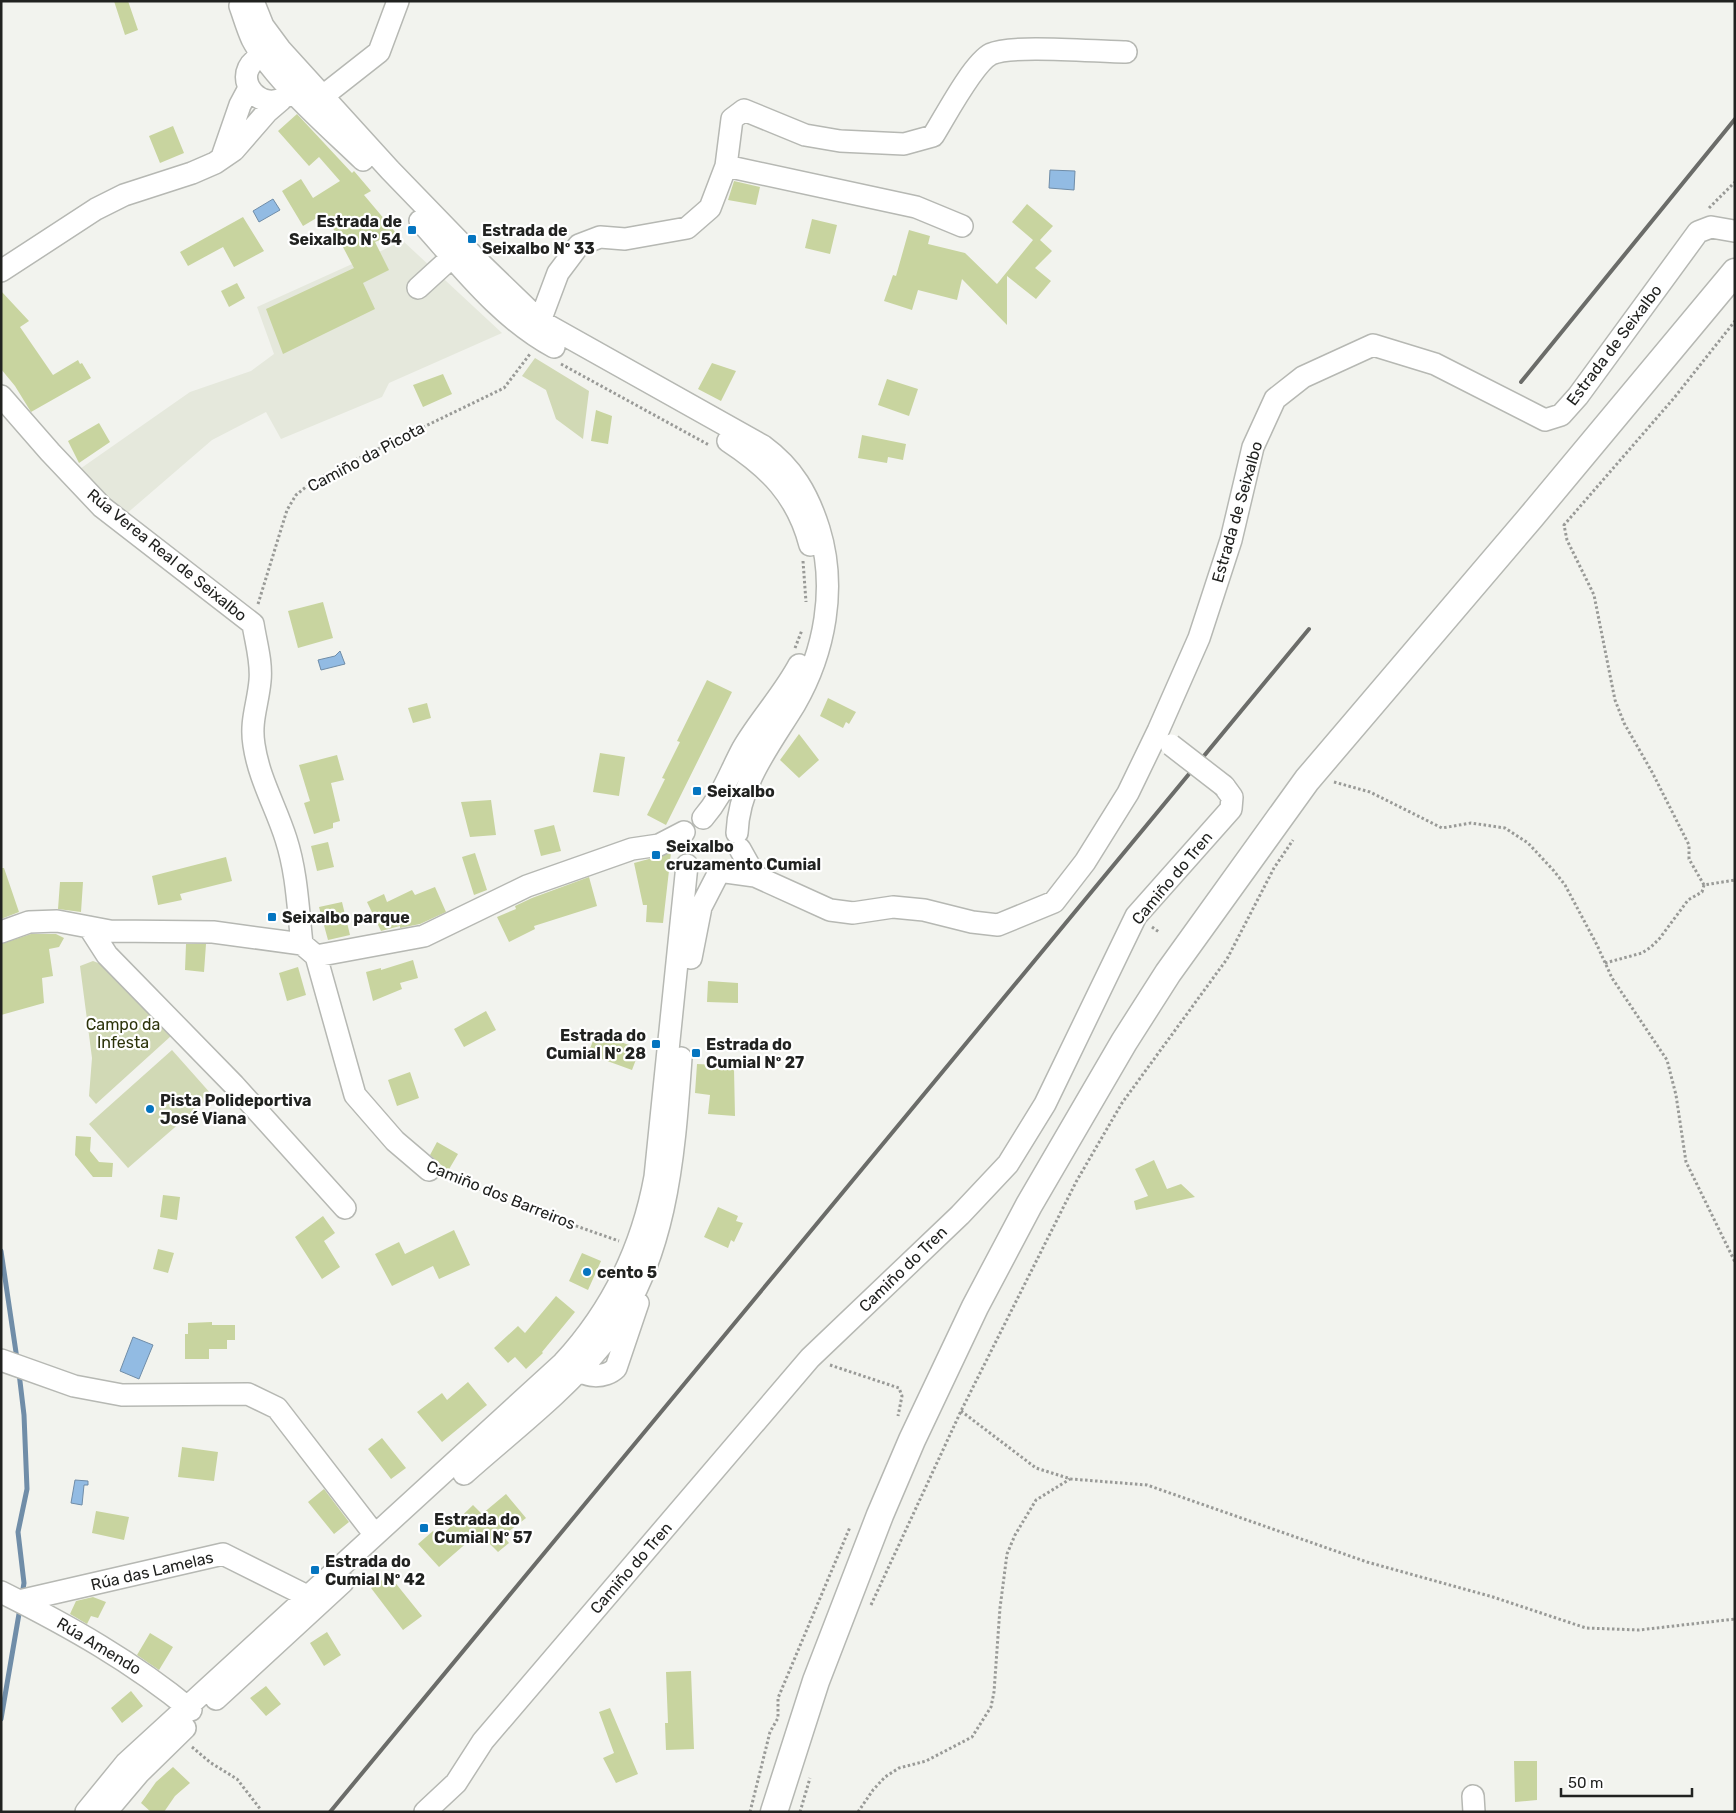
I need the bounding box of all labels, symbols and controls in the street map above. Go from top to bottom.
place label: Estrada de Seixalbo Nº 54 [289,212,402,249]
place label: Estrada de Seixalbo Nº 33 [482,221,595,258]
marker: Estrada de Seixalbo Nº 54 [406,224,418,236]
marker: Estrada de Seixalbo Nº 33 [466,233,478,245]
street label: Estrada de Seixalbo [1562,281,1666,409]
street label: Camiño da Picota [304,418,428,496]
street label: Estrada de Seixalbo [1208,439,1266,585]
street label: Rúa Verea Real de Seixalbo [83,485,251,625]
place label: Seixalbo [707,782,775,801]
marker: Seixalbo [691,785,703,797]
street label: Camiño do Tren [1128,828,1216,928]
place label: Seixalbo cruzamento Cumial [666,837,821,874]
marker: Seixalbo cruzamento Cumial [650,849,662,861]
place label: Seixalbo parque [282,908,410,927]
marker: Seixalbo parque [266,911,278,923]
park label: Campo da Infesta [86,1015,160,1052]
place label: Estrada do Cumial Nº 28 [546,1026,646,1063]
place label: Estrada do Cumial Nº 27 [706,1035,804,1072]
marker: Estrada do Cumial Nº 28 [650,1038,662,1050]
marker: Estrada do Cumial Nº 27 [690,1047,702,1059]
place label: Pista Polideportiva José Viana [160,1091,312,1128]
marker: Pista Polideportiva José Viana [144,1103,156,1115]
street label: Camiño dos Barreiros [424,1156,578,1234]
street label: Camiño do Tren [855,1222,951,1316]
place label: cento 5 [597,1263,657,1282]
marker: cento 5 [581,1266,593,1278]
place label: Estrada do Cumial Nº 57 [434,1510,532,1547]
street label: Camiño do Tren [586,1518,676,1618]
marker: Estrada do Cumial Nº 57 [418,1522,430,1534]
street label: Rúa das Lamelas [89,1548,215,1594]
place label: Estrada do Cumial Nº 42 [325,1552,425,1589]
marker: Estrada do Cumial Nº 42 [309,1564,321,1576]
street label: Rúa Amendo [53,1613,145,1679]
scale bar [1561,1766,1692,1798]
text: 50 m [1568,1774,1603,1792]

